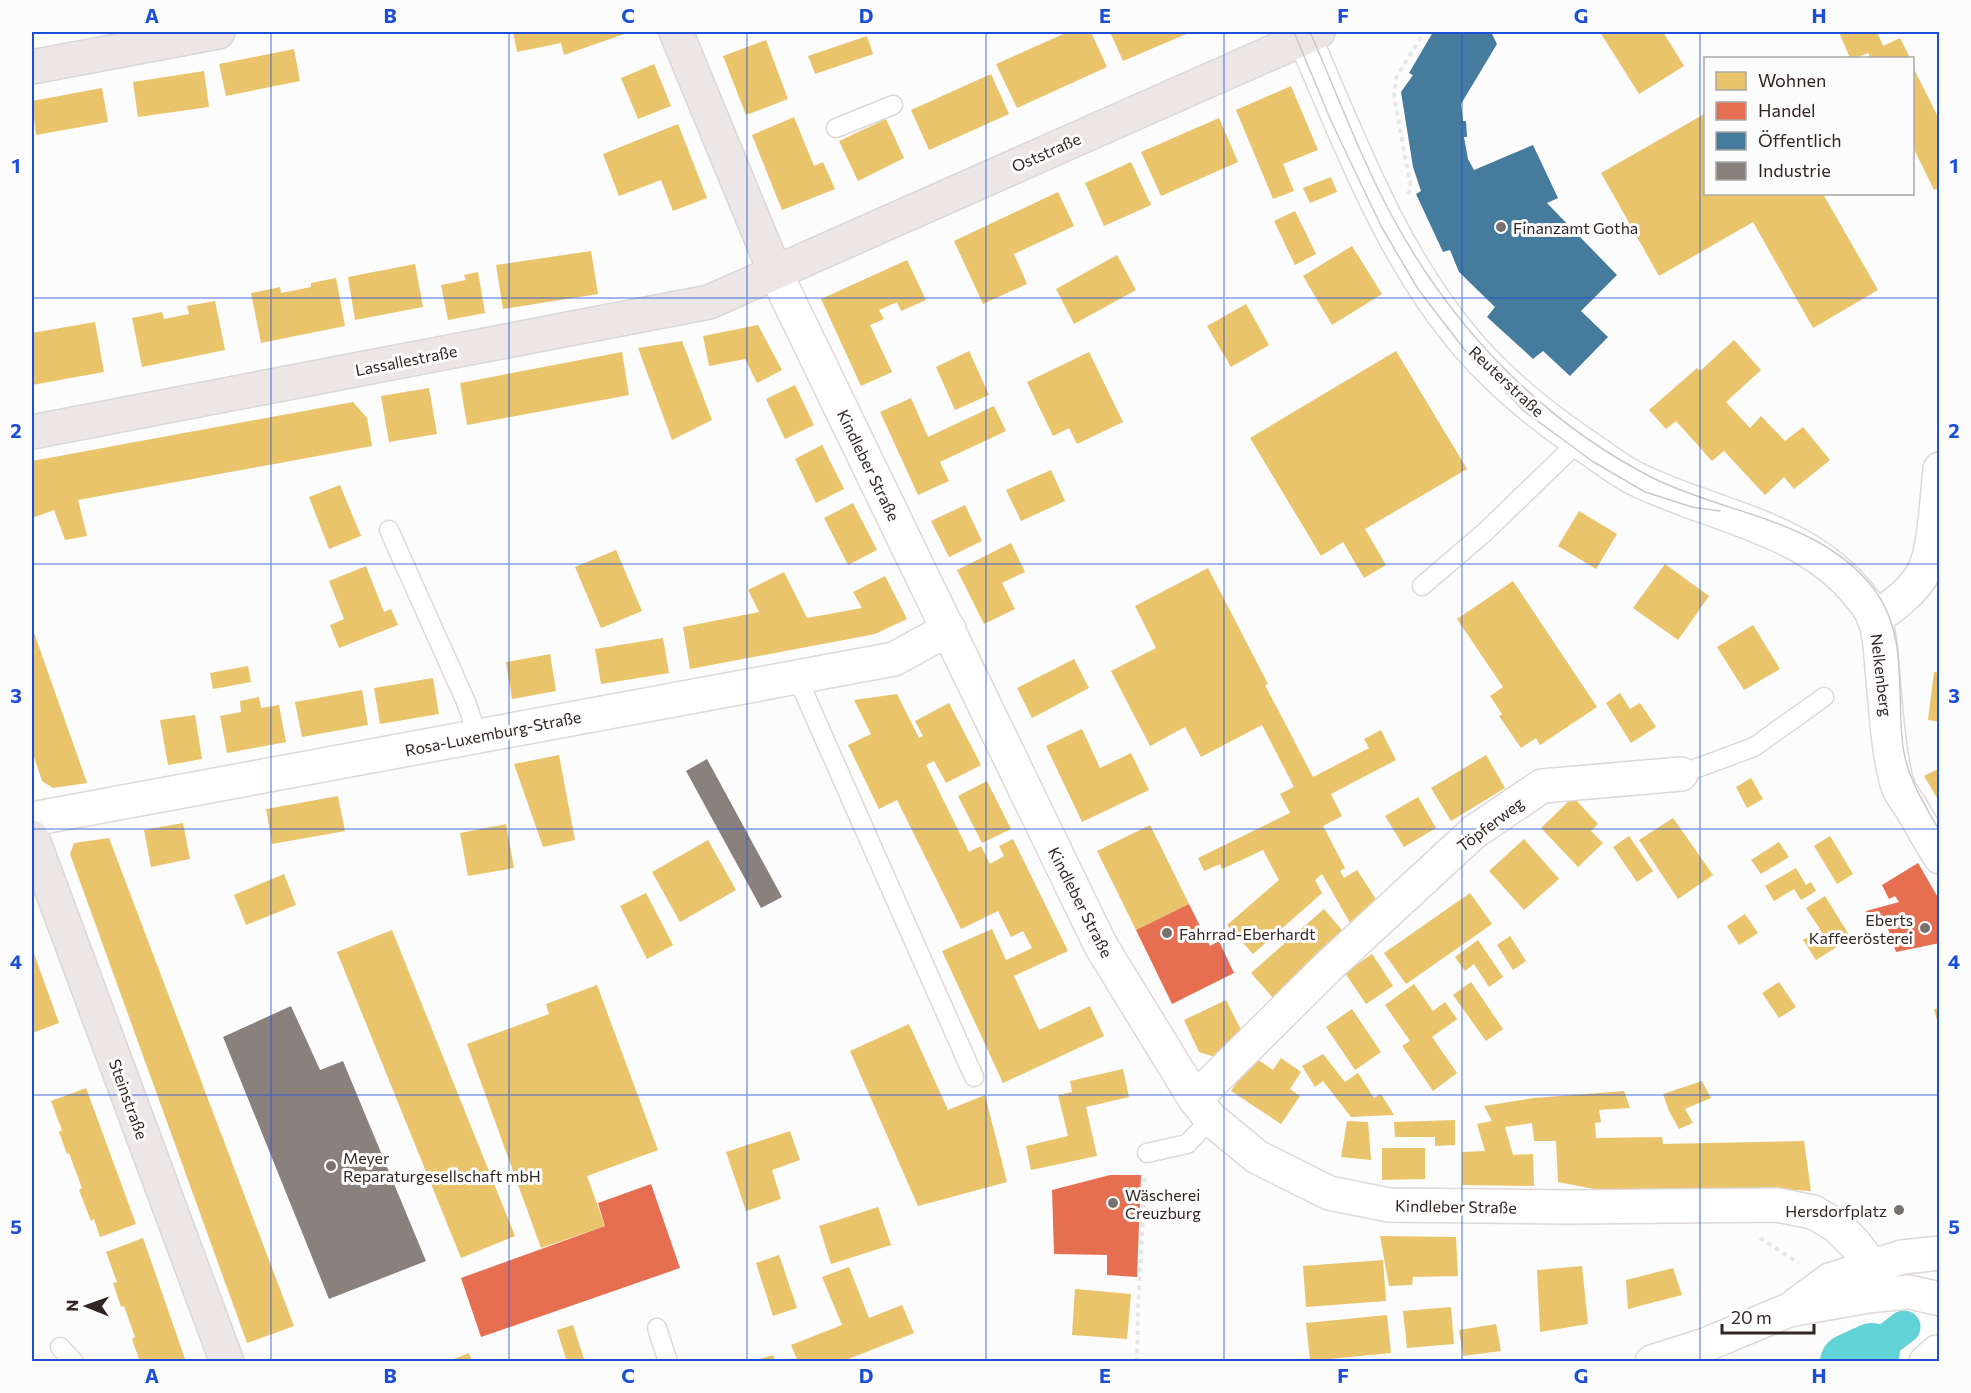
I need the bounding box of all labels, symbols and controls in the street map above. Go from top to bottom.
text: A [145,3,159,27]
text: B [383,3,397,27]
text: C [621,3,635,27]
text: D [859,3,873,27]
text: E [1099,3,1111,27]
text: F [1337,3,1349,27]
text: G [1574,3,1588,27]
text: H [1812,3,1827,27]
legend [1704,57,1914,195]
text: Wohnen [1758,69,1826,91]
text: Handel [1758,99,1816,121]
street label: Oststraße [1009,128,1083,176]
text: Öffentlich [1758,129,1842,151]
text: 1 [11,153,21,177]
text: 1 [1949,153,1959,177]
text: Industrie [1758,159,1831,181]
place label: Finanzamt Gotha [1513,218,1638,237]
marker: Finanzamt Gotha [1494,220,1508,234]
street label: Lassallestraße [353,341,459,379]
street label: Reuterstraße [1466,342,1548,420]
street label: Kindleber Straße [834,406,904,524]
text: 2 [10,418,22,442]
text: 2 [1948,418,1960,442]
street label: Nelkenberg [1867,632,1897,718]
text: 3 [10,683,22,707]
text: 3 [1948,683,1960,707]
street label: Rosa-Luxemburg-Straße [403,707,583,759]
street label: Töpferweg [1453,793,1527,855]
street label: Kindleber Straße [1045,843,1117,961]
place label: Eberts Kaffeerösterei [1809,910,1913,947]
marker: Eberts Kaffeerösterei [1918,921,1932,935]
place label: Fahrrad-Eberhardt [1179,924,1316,943]
marker: Fahrrad-Eberhardt [1160,926,1174,940]
text: 4 [10,949,22,973]
text: 4 [1948,949,1960,973]
street label: Steinstraße [106,1056,152,1142]
place label: Meyer Reparaturgesellschaft mbH [343,1148,541,1185]
marker: Meyer Reparaturgesellschaft mbH [324,1159,338,1173]
place label: Wäscherei Creuzburg [1125,1185,1201,1222]
street label: Kindleber Straße [1395,1195,1517,1217]
marker: Wäscherei Creuzburg [1106,1196,1120,1210]
place label: Hersdorfplatz [1785,1201,1887,1220]
marker: Hersdorfplatz [1892,1203,1906,1217]
text: 5 [10,1214,22,1238]
text: 5 [1948,1214,1960,1238]
north arrow [57,1276,117,1336]
scale bar [1722,1297,1814,1335]
text: N [62,1300,81,1312]
text: 20 m [1731,1306,1772,1328]
text: A [145,1363,159,1387]
text: B [383,1363,397,1387]
text: C [621,1363,635,1387]
text: D [859,1363,873,1387]
text: E [1099,1363,1111,1387]
text: F [1337,1363,1349,1387]
text: G [1574,1363,1588,1387]
text: H [1812,1363,1827,1387]

